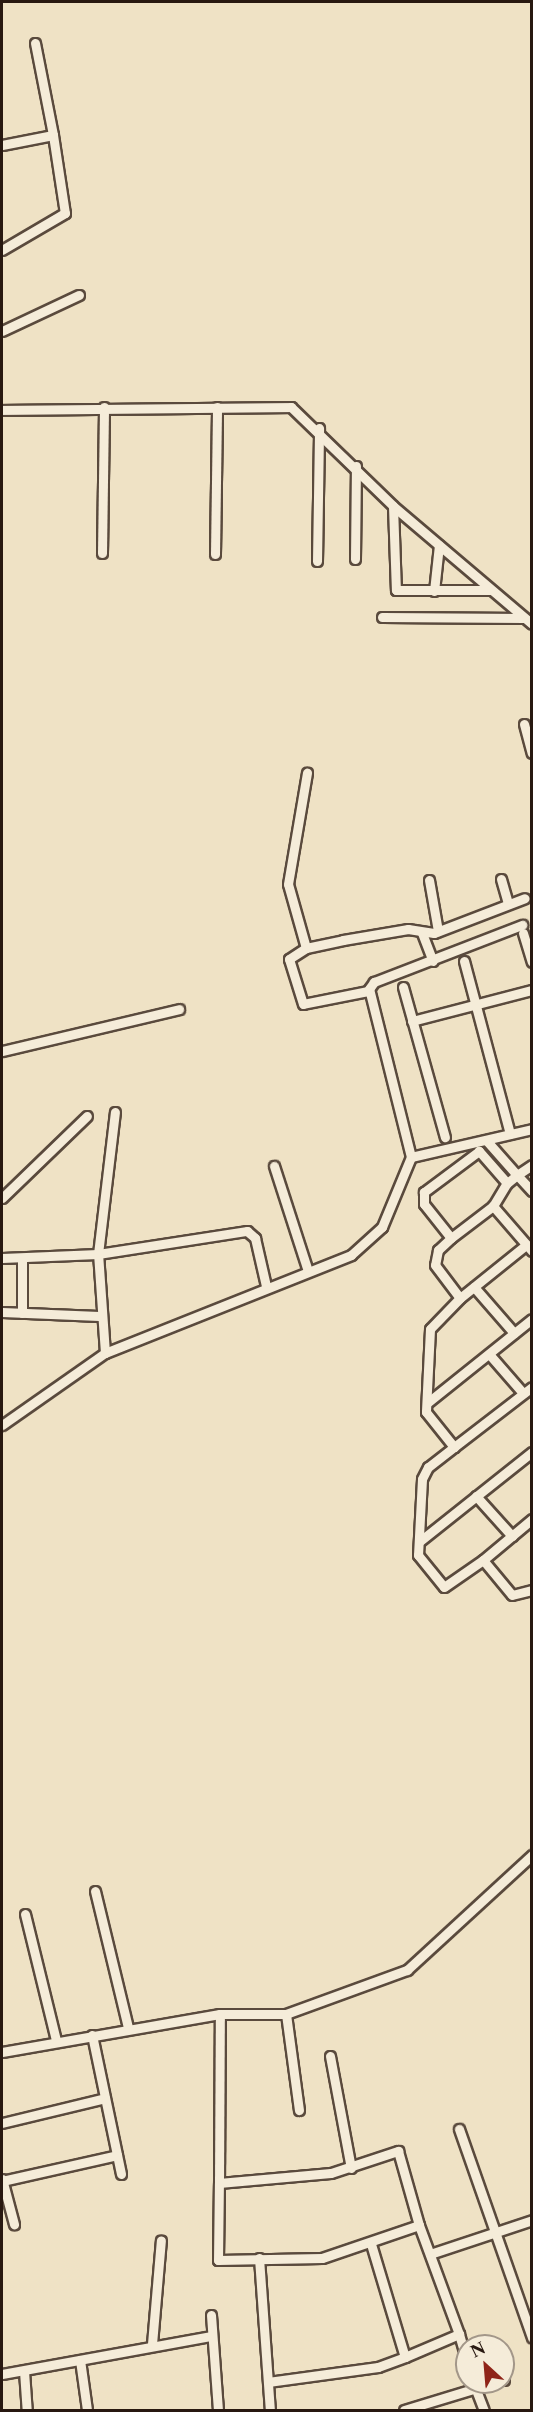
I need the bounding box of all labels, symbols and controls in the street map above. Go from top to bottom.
north arrow [455,2334,515,2394]
text: N [467,2338,489,2362]

